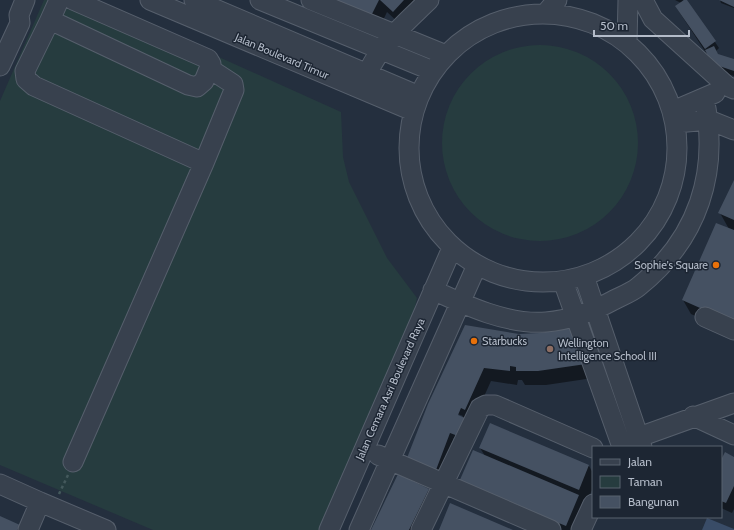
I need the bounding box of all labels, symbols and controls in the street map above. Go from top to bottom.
scale bar [594,12,689,38]
text: 50 m [600,18,628,33]
street label: Jalan Boulevard Timur [232,30,331,82]
place label: Sophie's Square [634,258,708,272]
marker: Sophie's Square [711,260,721,270]
street label: Jalan Cemara Asri Boulevard Raya [352,315,428,463]
place label: Starbucks [482,334,528,348]
marker: Starbucks [469,336,479,346]
place label: Wellington Intelligence School III [558,336,657,363]
marker: Wellington Intelligence School III [545,344,555,354]
legend [592,446,722,518]
text: Jalan [627,454,652,469]
text: Taman [628,474,663,489]
text: Bangunan [628,494,679,509]

